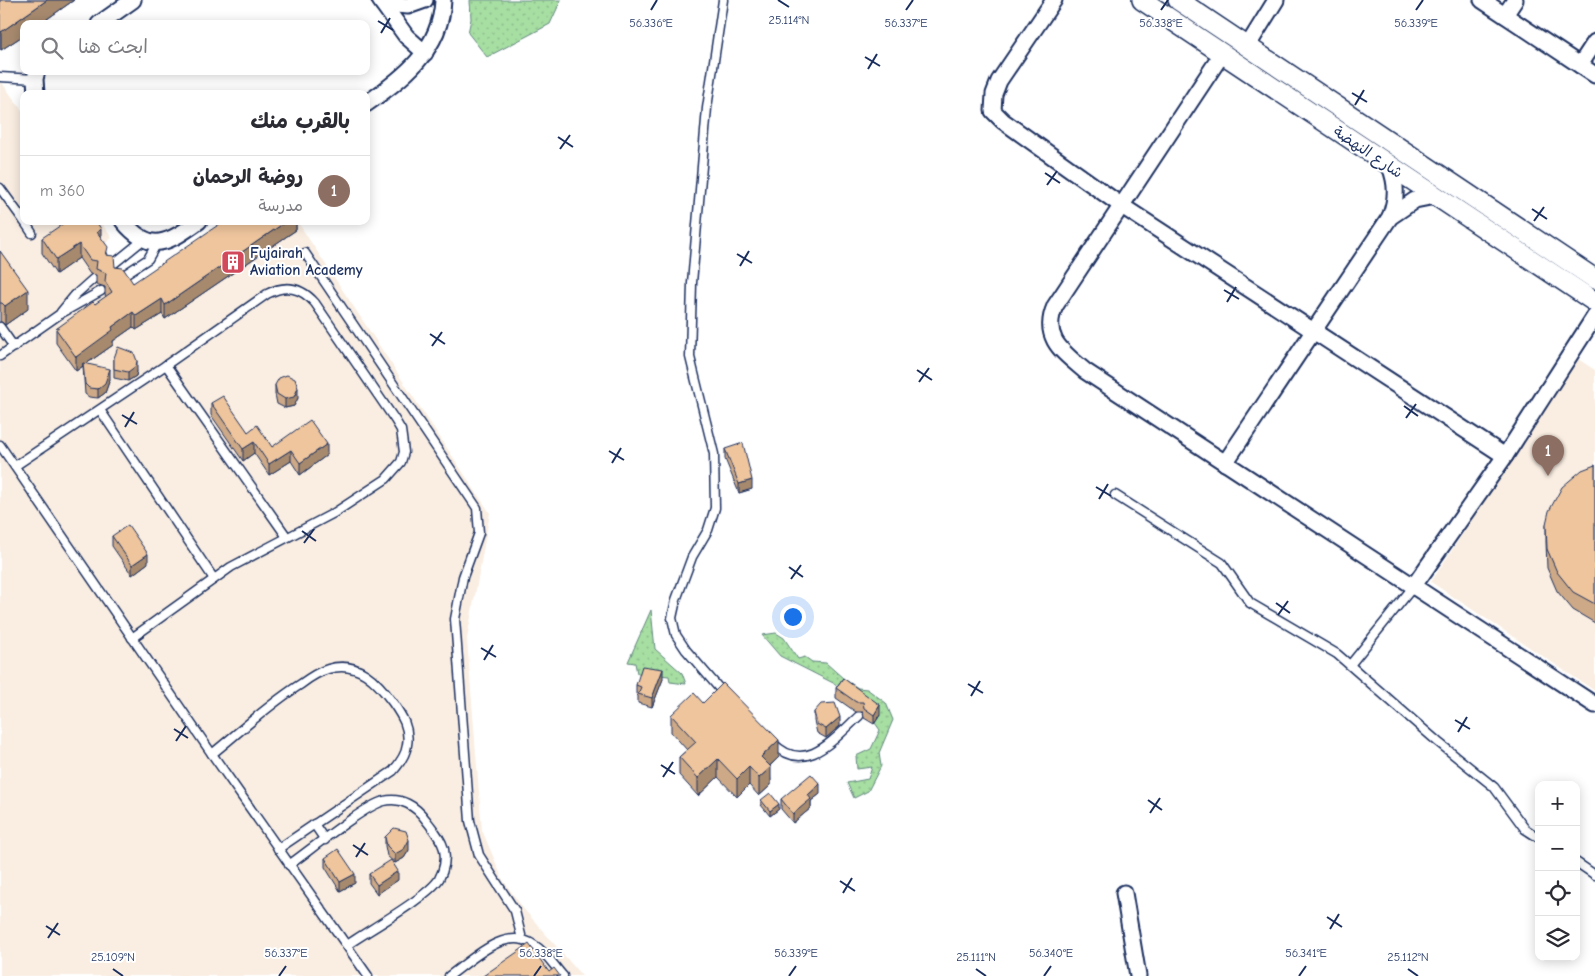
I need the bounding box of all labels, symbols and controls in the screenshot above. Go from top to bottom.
text: 25.114°N [769,13,809,27]
text: 56.336°E [629,16,673,30]
text: 56.337°E [885,16,927,30]
text: 56.338°E [1139,16,1183,30]
text: 56.339°E [1394,16,1438,30]
search box [20,20,370,75]
icon: search [38,34,66,62]
text: ابحث هنا [78,36,148,58]
text: بالقرب منك [250,109,350,133]
street label: شارع النهضة [1329,122,1406,183]
text: روضة الرحمان [193,166,303,188]
text: 360 m [40,182,85,200]
text: 1 [331,182,337,200]
text: مدرسة [258,197,303,215]
place label: Fujairah Aviation Academy [250,244,363,279]
building icon: Fujairah Aviation Academy [220,249,246,275]
pin: 1 [1532,435,1564,476]
your location [780,604,806,630]
map controls [1535,781,1580,961]
button: + [1535,781,1580,826]
button: − [1535,826,1580,871]
button: locate [1535,871,1580,916]
button: layers [1535,916,1580,961]
text: 56.337°E [265,946,307,960]
text: 56.338°E [519,946,563,960]
text: 56.339°E [774,946,818,960]
text: 56.340°E [1029,946,1073,960]
text: 56.341°E [1285,946,1327,960]
text: 25.109°N [91,950,135,964]
text: 25.111°N [956,950,996,964]
text: 25.112°N [1387,950,1429,964]

